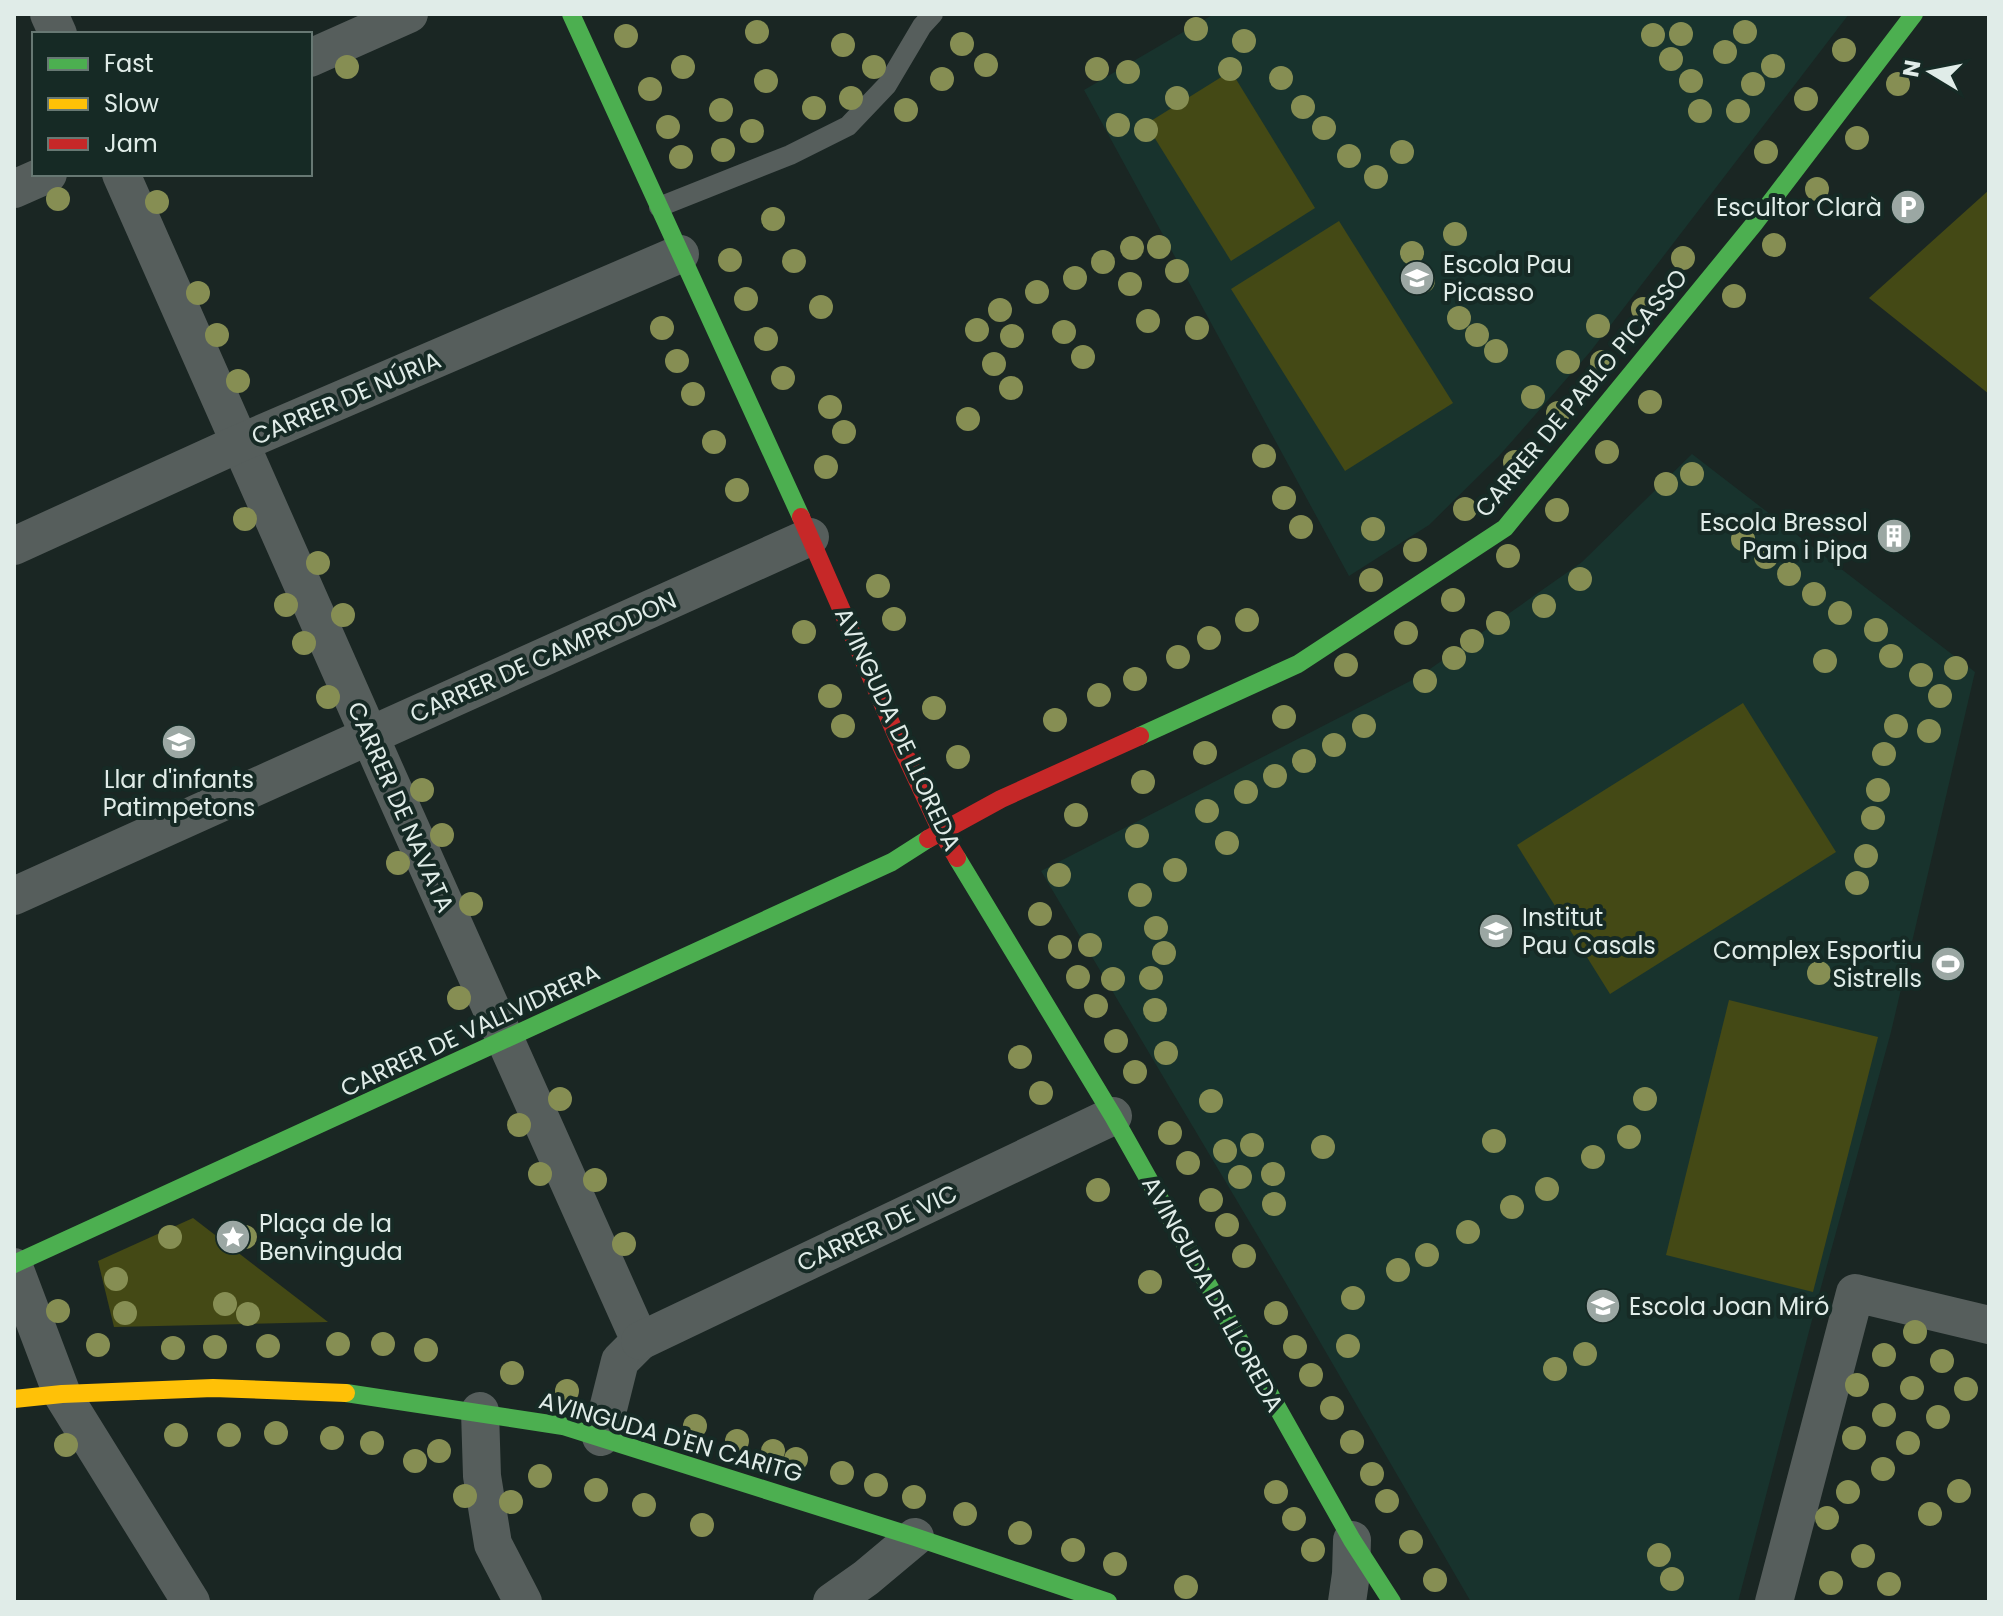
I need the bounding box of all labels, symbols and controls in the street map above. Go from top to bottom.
legend [32,32,312,176]
north arrow [1891,32,1971,112]
text: Fast [104,47,154,80]
text: N [1895,58,1928,79]
text: Slow [104,87,159,120]
text: Jam [104,127,158,160]
parking icon: Escultor Clarà [1889,188,1927,226]
place label: Escultor Clarà [1716,191,1882,224]
place label: Escola Pau Picasso [1443,248,1572,309]
school or university icon: Escola Pau Picasso [1398,259,1436,297]
street label: CARRER DE PABLO PICASSO [1467,262,1695,524]
street label: CARRER DE NÚRIA [246,343,446,453]
place label: Escola Bressol Pam i Pipa [1700,506,1868,567]
building icon: Escola Bressol Pam i Pipa [1875,517,1913,555]
street label: CARRER DE CAMPRODON [405,583,681,731]
street label: AVINGUDA DE LLOREDA [827,602,969,856]
street label: CARRER DE NAVATA [340,696,462,918]
school or university icon: Llar d'infants Patimpetons [160,723,198,761]
place label: Llar d'infants Patimpetons [103,763,255,824]
place label: Institut Pau Casals [1522,901,1656,962]
school or university icon: Institut Pau Casals [1477,912,1515,950]
place label: Complex Esportiu Sistrells [1713,934,1922,995]
sports icon: Complex Esportiu Sistrells [1929,945,1967,983]
street label: CARRER DE VALLVIDRERA [335,955,605,1105]
street label: AVINGUDA DE LLOREDA [1134,1170,1292,1418]
street label: CARRER DE VIC [791,1176,963,1280]
place label: Plaça de la Benvinguda [259,1207,403,1268]
place icon: Plaça de la Benvinguda [214,1218,252,1256]
school or university icon: Escola Joan Miró [1584,1287,1622,1325]
place label: Escola Joan Miró [1629,1290,1829,1323]
street label: AVINGUDA D'EN CARITG [535,1384,807,1490]

